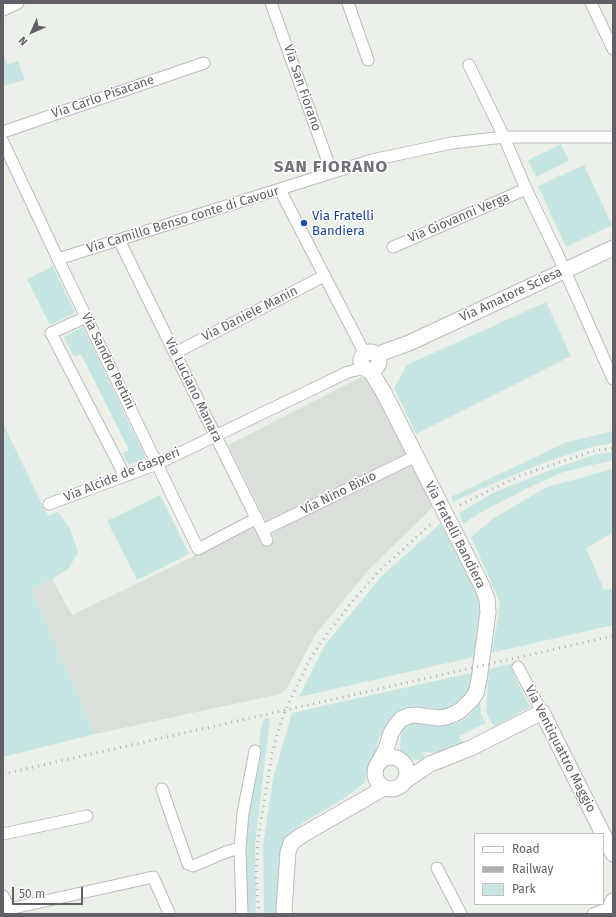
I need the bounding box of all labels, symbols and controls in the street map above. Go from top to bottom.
north arrow [12,12,52,52]
text: N [16,34,30,48]
street label: Via San Fiorano [280,43,324,133]
street label: Via Carlo Pisacane [50,72,156,122]
district label: SAN FIORANO [274,157,388,177]
street label: Via Camillo Benso conte di Cavour [85,183,281,257]
street label: Via Giovanni Verga [406,190,512,246]
place label: Via Fratelli Bandiera [312,208,374,239]
marker: Via Fratelli Bandiera [299,218,309,228]
street label: Via Amatore Sciesa [457,264,565,326]
street label: Via Daniele Manin [199,283,301,345]
street label: Via Sandro Pertini [78,310,138,412]
street label: Via Luciano Manara [161,335,225,445]
street label: Via Alcide de Gasperi [62,445,182,505]
street label: Via Nino Bixio [299,468,379,518]
street label: Via Fratelli Bandiera [421,479,489,591]
street label: Via Ventiquattro Maggio [521,683,599,815]
legend [474,833,604,905]
text: Road [512,842,540,856]
text: Railway [512,862,553,876]
scale bar [14,879,85,905]
text: Park [512,882,536,896]
text: 50 m [19,887,45,901]

